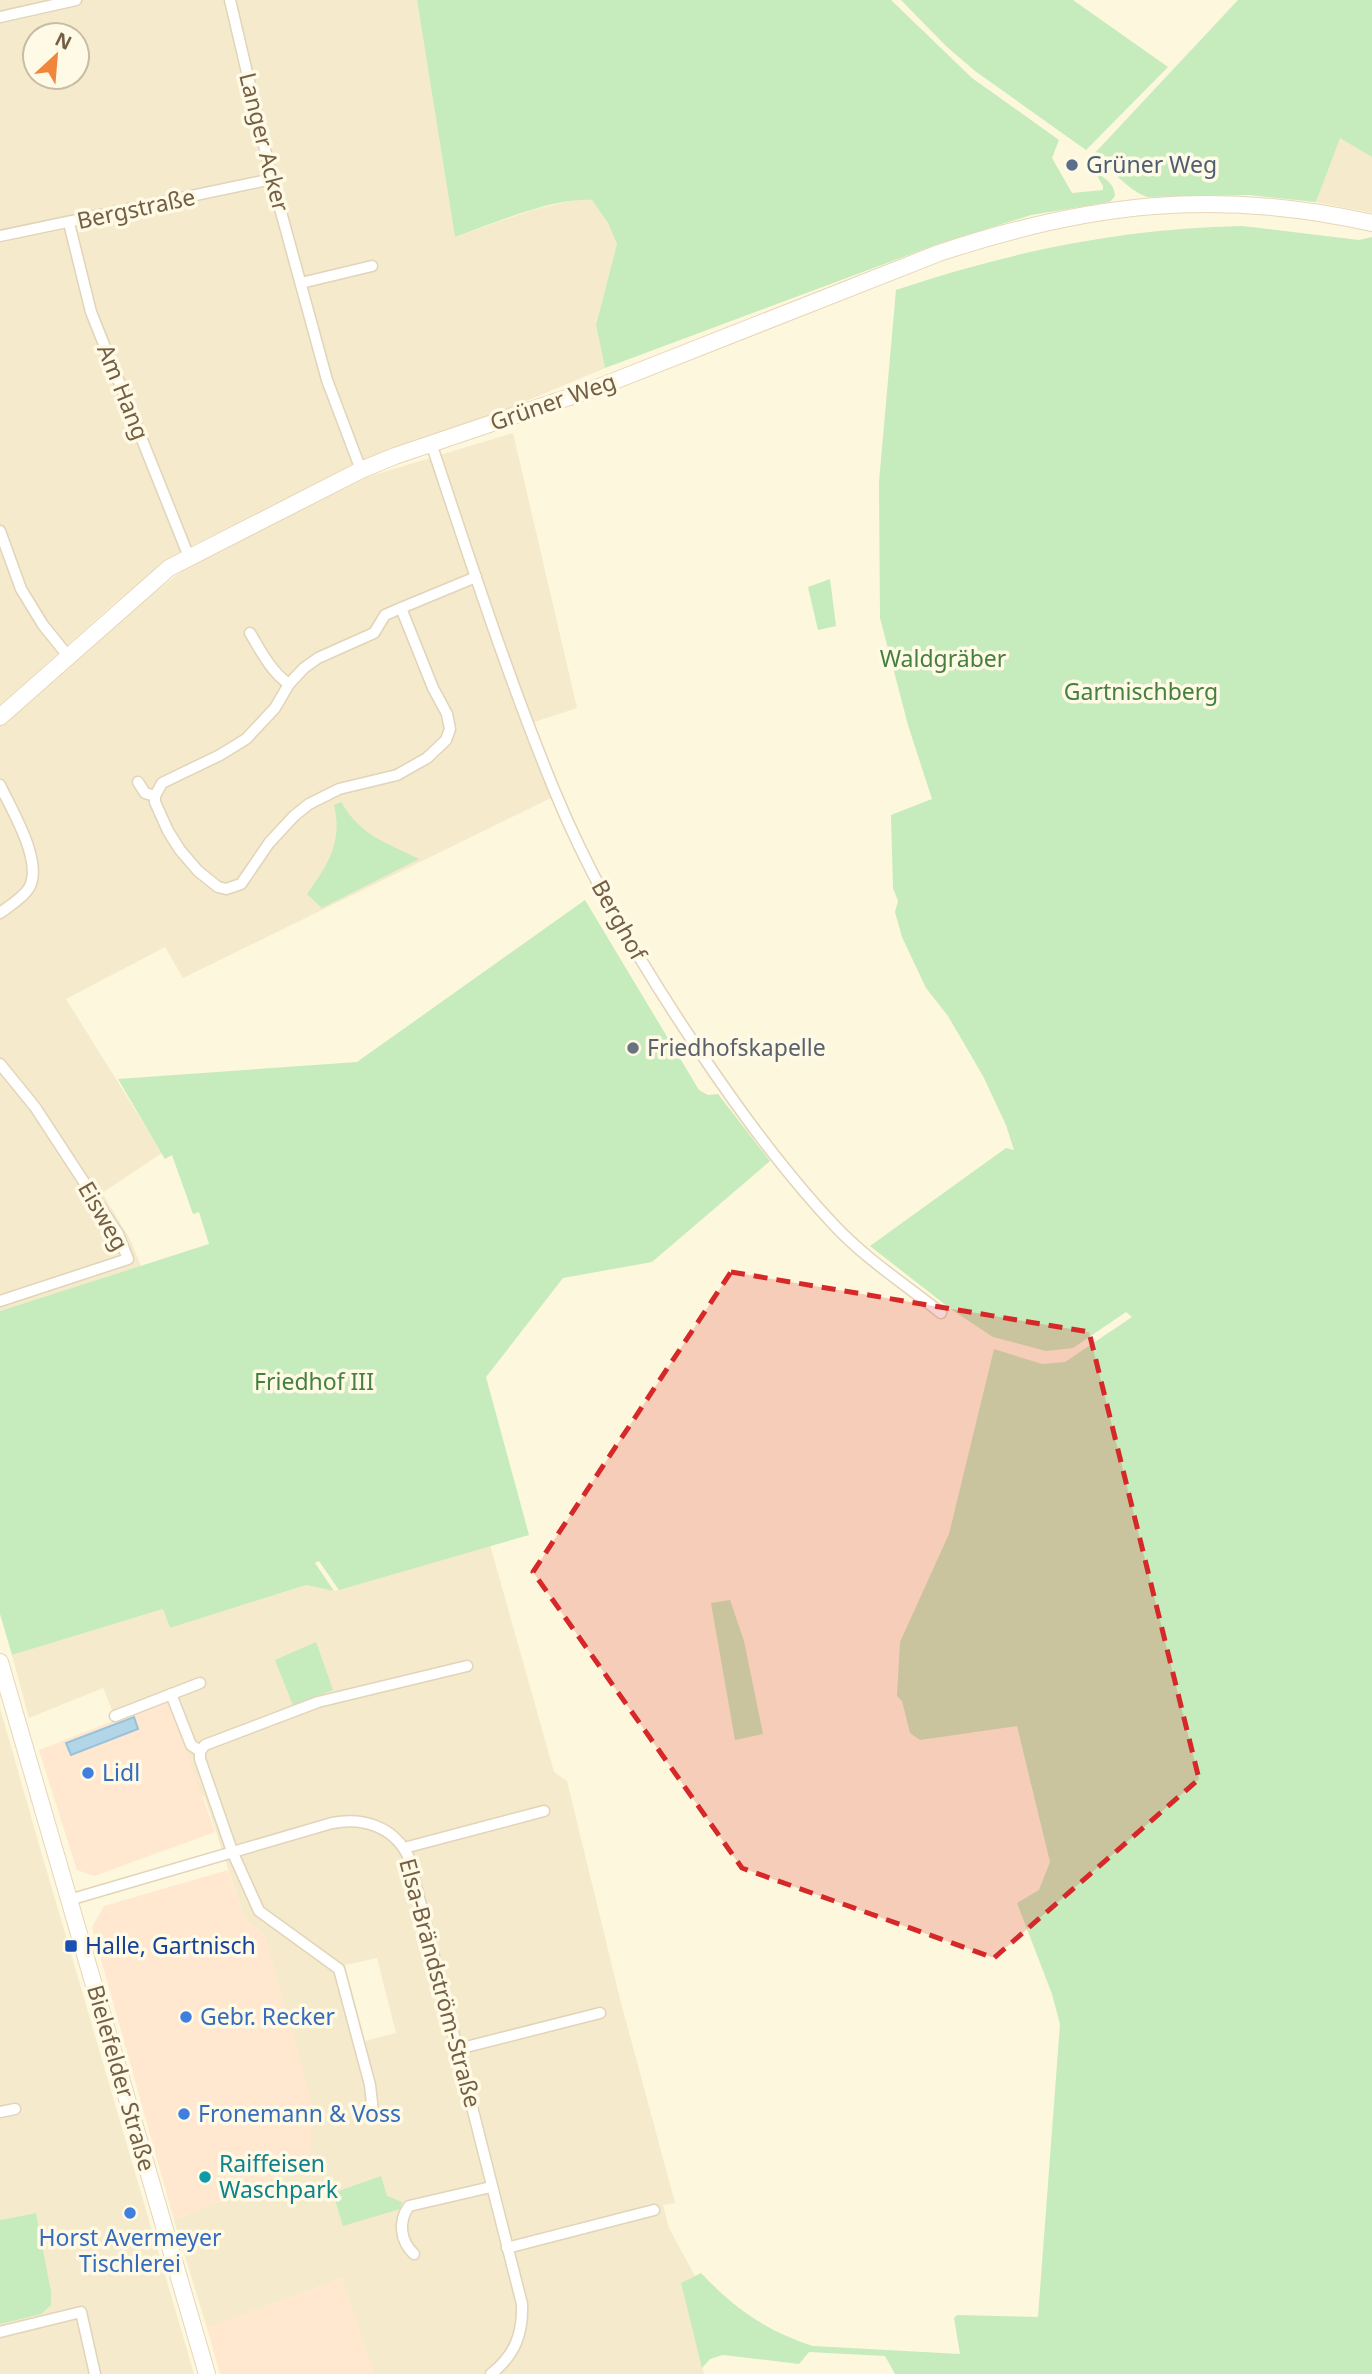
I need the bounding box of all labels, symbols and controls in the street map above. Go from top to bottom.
north arrow [21,21,91,91]
text: N [51,26,76,56]
street label: Langer Acker [232,69,298,215]
place label: Grüner Weg [1086,148,1217,180]
marker: Grüner Weg [1064,157,1080,173]
street label: Bergstraße [74,180,198,236]
street label: Am Hang [90,339,158,444]
street label: Grüner Weg [485,365,620,438]
park label: Waldgräber [880,642,1007,674]
park label: Gartnischberg [1064,675,1218,707]
street label: Berghof [585,874,656,966]
place label: Friedhofskapelle [647,1031,826,1063]
marker: Friedhofskapelle [625,1040,641,1056]
street label: Eisweg [71,1175,136,1256]
park label: Friedhof III [254,1365,374,1397]
place label: Lidl [102,1756,140,1788]
marker: Lidl [80,1765,96,1781]
street label: Elsa-Brändström-Straße [392,1855,490,2111]
place label: Halle, Gartnisch [85,1929,256,1961]
marker: Halle, Gartnisch [63,1938,79,1954]
street label: Bielefelder Straße [80,1981,164,2175]
place label: Gebr. Recker [200,2000,335,2032]
marker: Gebr. Recker [178,2009,194,2025]
place label: Fronemann & Voss [198,2097,401,2129]
marker: Fronemann & Voss [176,2106,192,2122]
place label: Raiffeisen Waschpark [219,2147,339,2205]
marker: Raiffeisen Waschpark [197,2169,213,2185]
marker: Horst Avermeyer Tischlerei [122,2205,138,2221]
place label: Horst Avermeyer Tischlerei [39,2221,222,2279]

